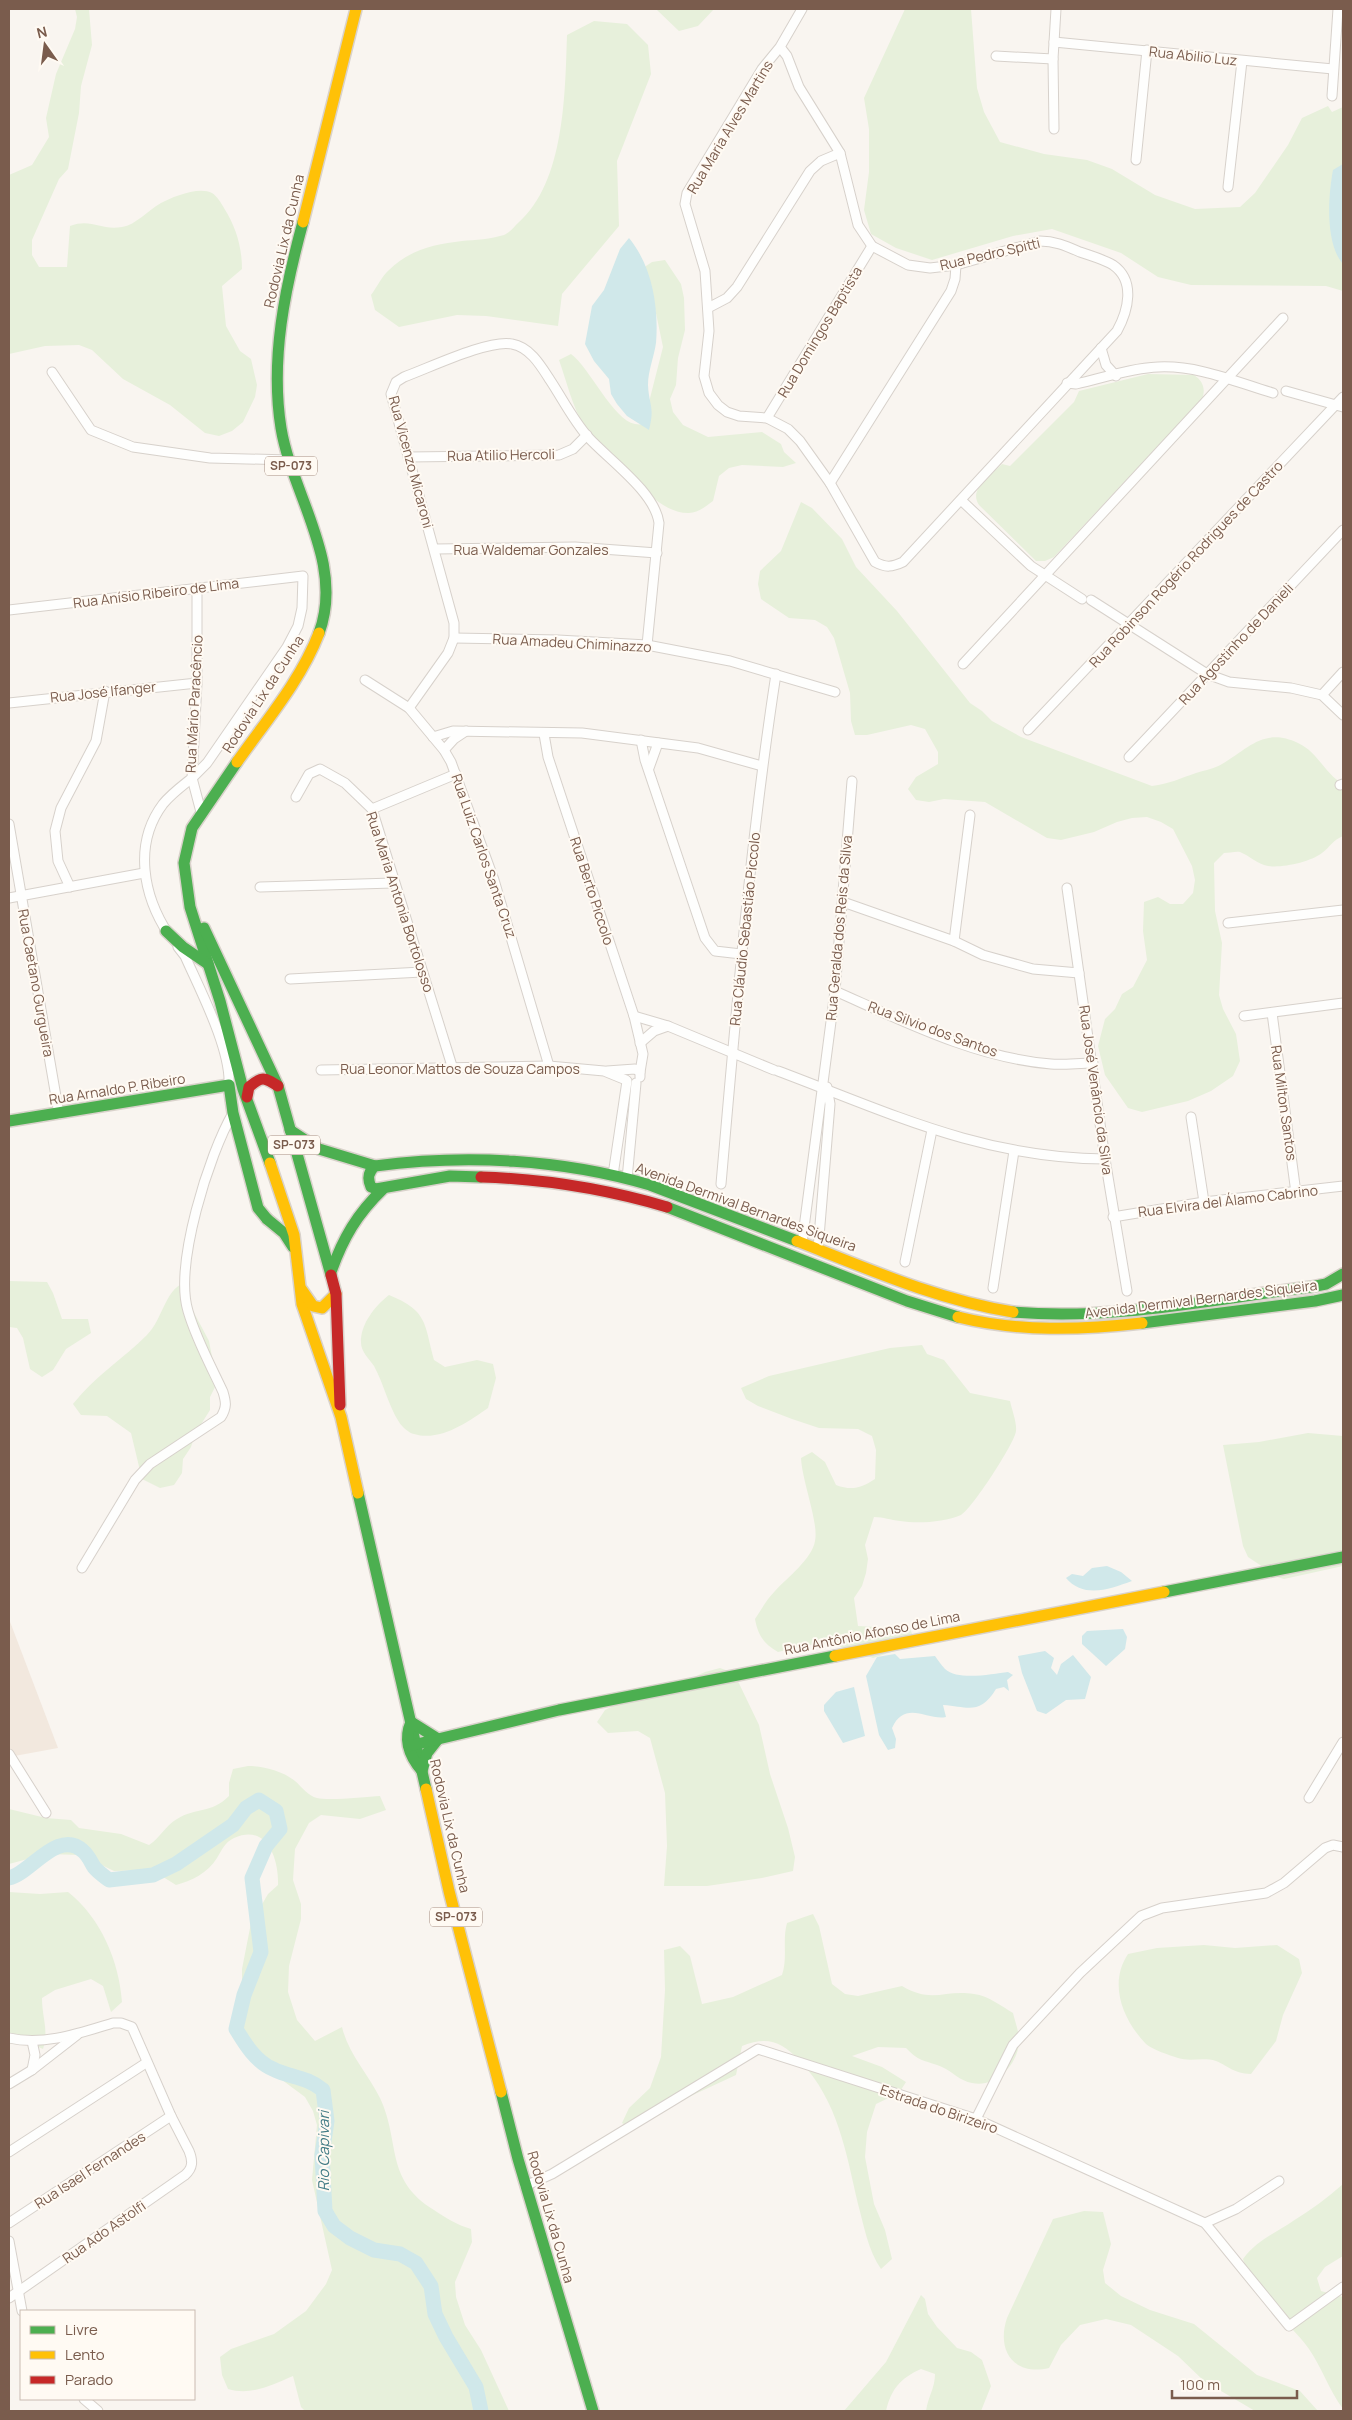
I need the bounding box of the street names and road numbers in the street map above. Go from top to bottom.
street label: Rua Abilio Luz [1148,41,1238,70]
street label: Rua Maria Alves Martins [682,56,777,197]
street label: Rodovia Lix da Cunha [259,172,308,310]
street label: Rua Pedro Spitti [938,233,1042,274]
street label: Rua Domingos Baptista [773,263,866,401]
street label: Rua Vicenzo Micaroni [385,394,438,530]
street label: Rua Atilio Hercoli [447,444,555,465]
road number: SP-073 [265,456,317,476]
street label: Rua Robinson Rogério Rodrigues de Castro [1084,456,1287,671]
street label: Rua Waldemar Gonzales [453,540,609,559]
street label: Rua Anísio Ribeiro de Lima [72,573,240,612]
street label: Rua Agostinho de Danieli [1174,579,1297,709]
street label: Rua Amadeu Chiminazzo [492,629,652,656]
street label: Rodovia Lix da Cunha [217,631,308,756]
street label: Rua Mário Paracêncio [180,634,207,773]
street label: Rua José Ifanger [49,676,157,707]
street label: Rua Luiz Carlos Santa Cruz [447,771,522,941]
street label: Rua Maria Antonia Bortolosso [362,809,439,995]
street label: Rua Cláudio Sebastiáo Piccolo [725,831,764,1027]
street label: Rua Berto Piccolo [566,834,619,947]
street label: Rua Geralda dos Reis da Silva [821,834,856,1021]
street label: Rua Caetano Gurgueira [14,907,59,1058]
street label: Rua Silvio dos Santos [866,996,1001,1061]
street label: Rua José Venâncio da Silva [1075,1004,1118,1176]
street label: Rua Milton Santos [1267,1044,1302,1162]
street label: Rua Leonor Mattos de Souza Campos [340,1059,580,1078]
street label: Rua Arnaldo P. Ribeiro [47,1068,187,1109]
road number: SP-073 [268,1136,320,1154]
street label: Avenida Dermival Bernardes Siqueira [633,1158,859,1255]
street label: Rua Elvira del Álamo Cabrino [1137,1180,1319,1221]
street label: Avenida Dermival Bernardes Siqueira [1084,1275,1318,1322]
street label: Rua Antônio Afonso de Lima [782,1606,961,1659]
street label: Rodovia Lix da Cunha [426,1757,475,1895]
road number: SP-073 [430,1908,482,1926]
street label: Estrada do Birizeiro [878,2079,1001,2138]
street label: Rua Isael Fernandes [31,2127,149,2213]
street label: Rodovia Lix da Cunha [524,2149,579,2285]
street label: Rua Ado Astolfi [58,2196,149,2267]

